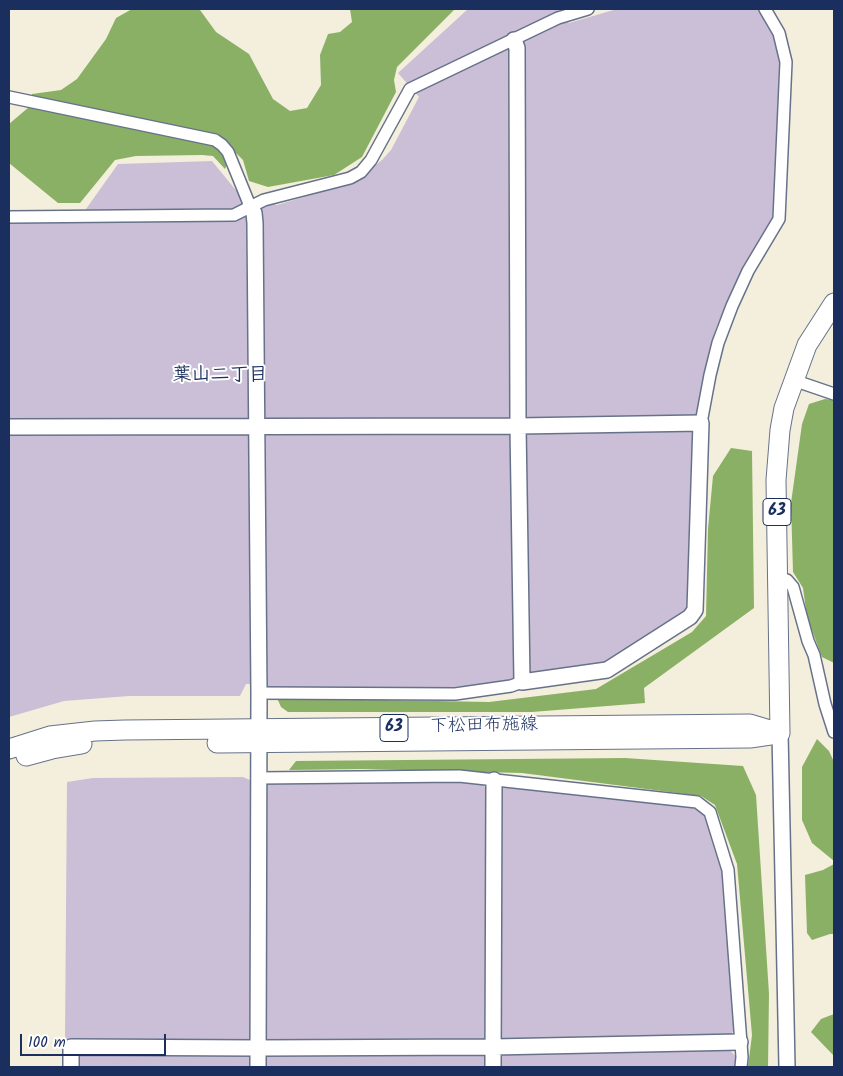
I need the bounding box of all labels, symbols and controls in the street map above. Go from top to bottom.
district label: 葉山二丁目 [173,366,267,388]
road number: 63 [763,498,791,526]
road number: 63 [380,714,408,741]
street label: 下松田布施線 [430,715,538,739]
scale bar [22,1024,169,1056]
text: 100 m [28,1031,66,1055]

